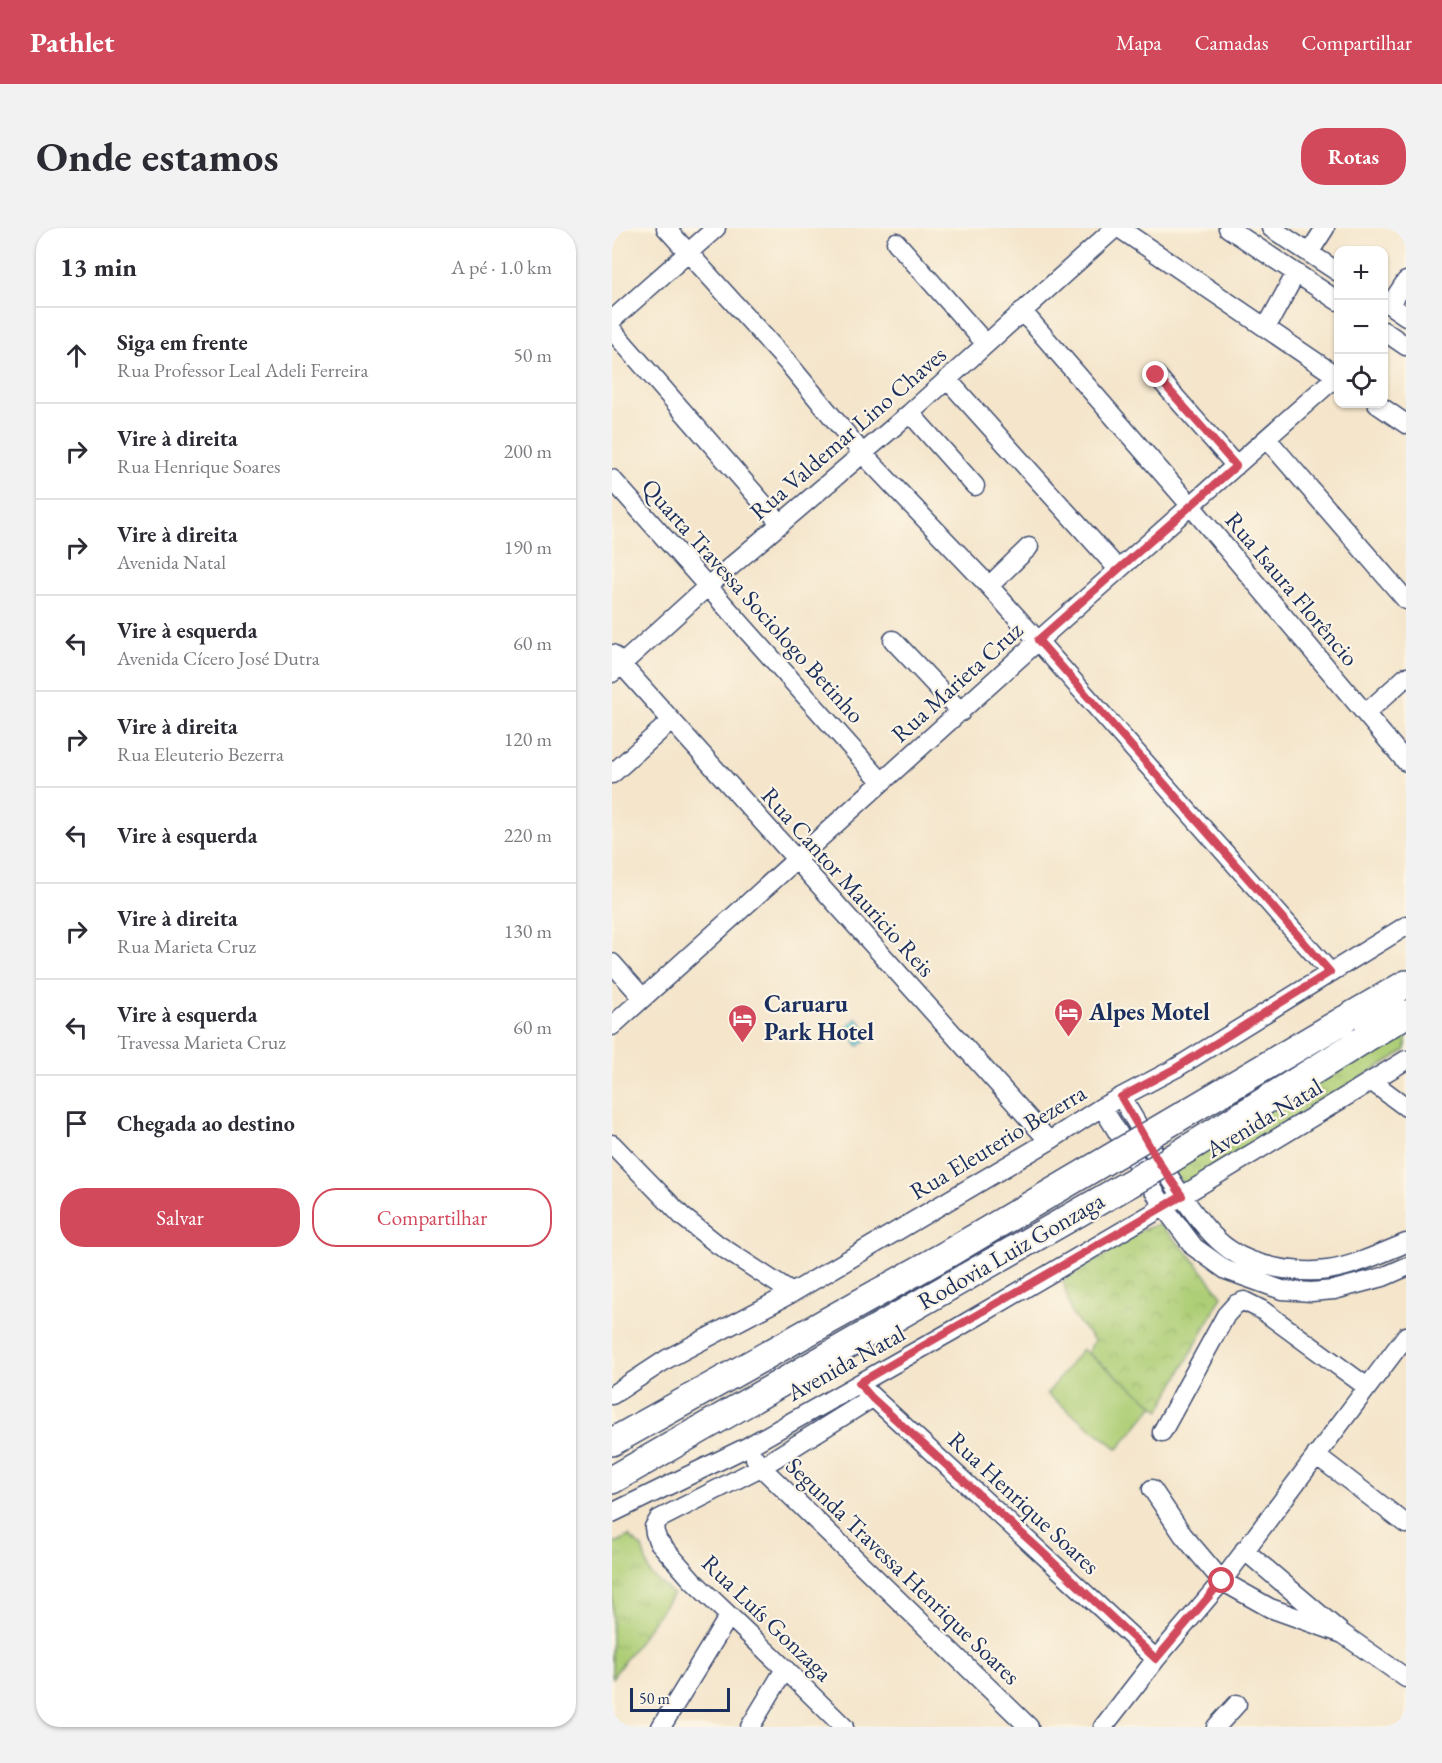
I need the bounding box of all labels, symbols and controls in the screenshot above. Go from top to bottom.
text: Pathlet [30,24,114,60]
text: Mapa [1116,29,1162,56]
text: Camadas [1195,29,1268,56]
text: Compartilhar [1301,29,1412,56]
button: Rotas [1301,128,1406,185]
text: Onde estamos [36,129,279,184]
map controls [1334,246,1388,408]
button: + [1334,246,1388,300]
text: 13 min [60,250,137,284]
text: A pé · 1.0 km [451,254,552,280]
button: − [1334,300,1388,354]
text: Siga em frente [117,328,248,357]
icon: ahead [60,339,93,372]
street label: Rua Valdemar Lino Chaves [743,339,952,527]
text: 50 m [513,342,552,368]
button: locate [1334,354,1388,408]
text: Rua Professor Leal Adeli Ferreira [117,357,368,383]
route end [1142,361,1168,387]
text: Vire à direita [117,424,238,453]
icon: right [60,435,93,468]
text: 200 m [504,438,552,464]
text: Rua Henrique Soares [117,453,280,479]
street label: Quarta Travessa Sociologo Betinho [635,472,872,730]
street label: Rua Isaura Florêncio [1219,505,1366,672]
text: Vire à direita [117,520,238,549]
icon: right [60,531,93,564]
text: 190 m [504,534,552,560]
text: Avenida Natal [117,549,226,575]
street label: Rua Marieta Cruz [884,614,1029,749]
text: Vire à esquerda [117,616,257,645]
icon: left [60,627,93,660]
text: 60 m [513,630,552,656]
text: Avenida Cícero José Dutra [117,645,320,671]
text: Vire à direita [117,712,238,741]
icon: right [60,723,93,756]
text: 120 m [504,726,552,752]
text: Rua Eleuterio Bezerra [117,741,284,767]
street label: Rua Cantor Mauricio Reis [755,780,942,983]
icon: left [60,819,93,852]
text: Vire à esquerda [117,821,257,850]
text: 220 m [504,822,552,848]
text: Vire à direita [117,904,238,933]
icon: right [60,915,93,948]
text: 130 m [504,918,552,944]
text: Rua Marieta Cruz [117,933,256,959]
place label: Caruaru Park Hotel [764,988,874,1047]
hotel icon: Alpes Motel [1052,996,1084,1038]
place label: Alpes Motel [1088,996,1210,1027]
text: Vire à esquerda [117,1000,257,1029]
hotel icon: Caruaru Park Hotel [727,1002,759,1044]
icon: left [60,1011,93,1044]
text: 60 m [513,1014,552,1040]
text: Travessa Marieta Cruz [117,1029,286,1055]
street label: Avenida Natal [1199,1070,1328,1165]
street label: Rua Eleuterio Bezerra [904,1076,1092,1206]
icon: arrive [60,1107,93,1140]
text: Chegada ao destino [117,1109,295,1138]
street label: Rodovia Luiz Gonzaga [912,1184,1110,1317]
button: Salvar [60,1188,300,1247]
button: Compartilhar [312,1188,552,1247]
street label: Avenida Natal [780,1317,911,1408]
street label: Rua Henrique Soares [942,1424,1107,1581]
street label: Segunda Travessa Henrique Soares [779,1450,1027,1691]
street label: Rua Luís Gonzaga [695,1547,840,1688]
route start [1208,1567,1234,1593]
scale bar [630,1685,730,1712]
text: 50 m [639,1688,670,1709]

